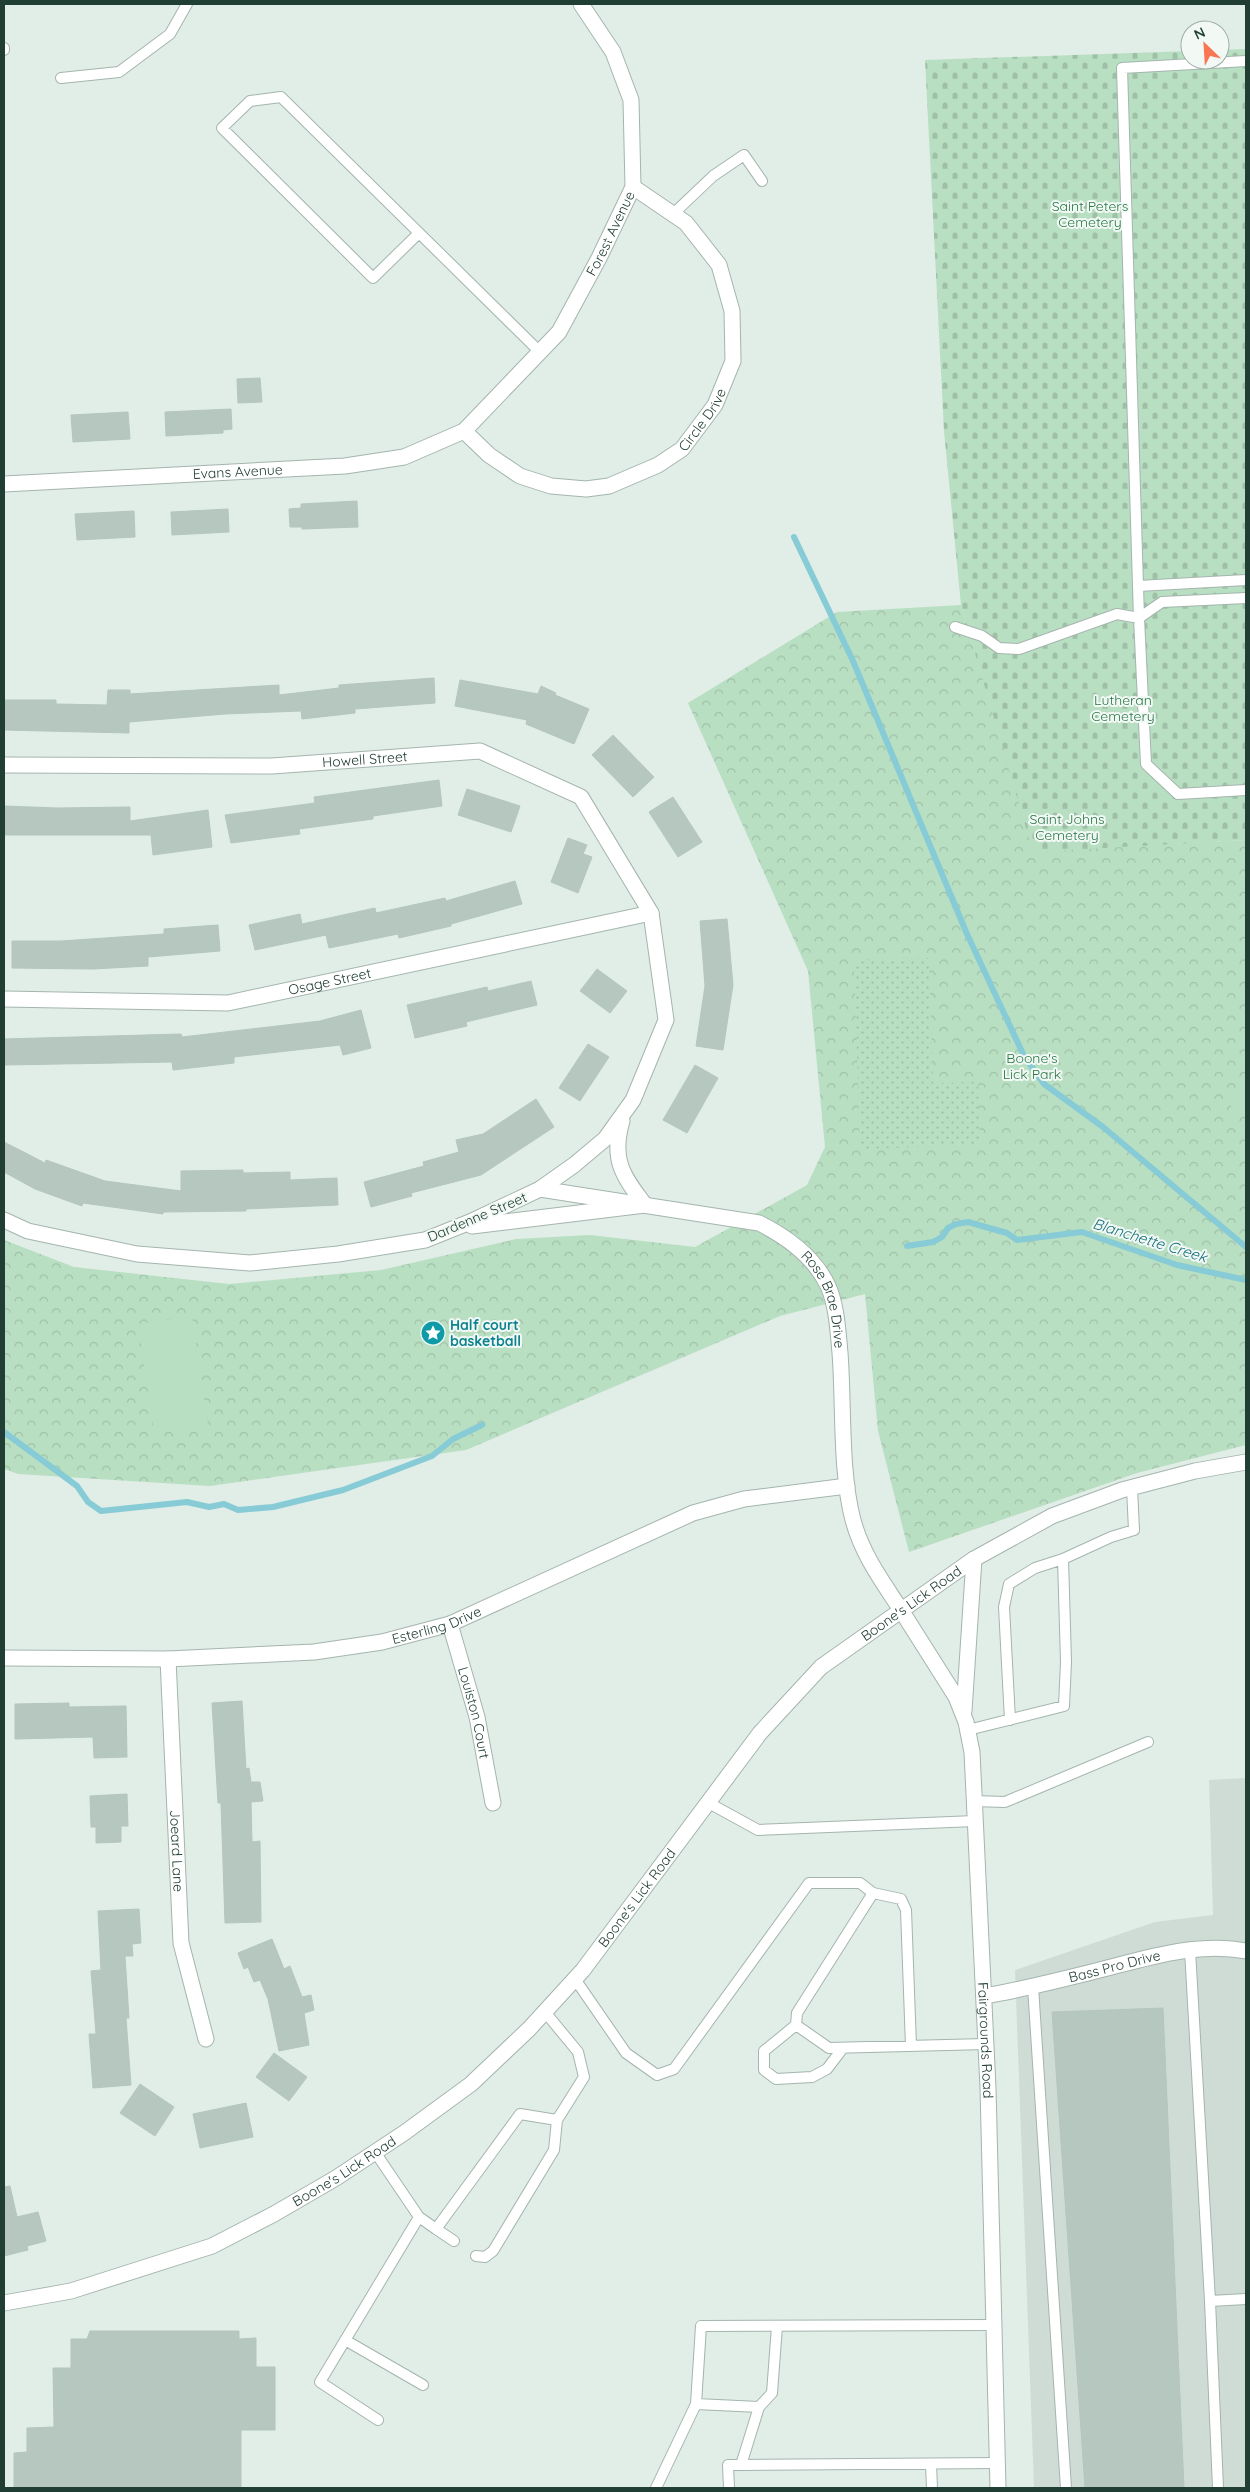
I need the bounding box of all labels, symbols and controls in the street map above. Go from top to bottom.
north arrow [1180,20,1230,70]
text: N [1191,23,1208,44]
street label: Forest Avenue [582,188,639,279]
park label: Saint Peters Cemetery [1052,197,1128,231]
street label: Circle Drive [674,385,730,455]
street label: Evans Avenue [192,460,283,483]
park label: Lutheran Cemetery [1091,691,1155,725]
street label: Howell Street [321,747,408,771]
park label: Saint Johns Cemetery [1029,810,1105,844]
street label: Osage Street [287,964,373,999]
park label: Boone's Lick Park [1003,1049,1061,1083]
street label: Dardenne Street [425,1188,530,1246]
water label: Blanchette Creek [1091,1214,1211,1267]
street label: Rose Brae Drive [797,1247,849,1349]
place label: Half court basketball [450,1316,521,1350]
place icon: Half court basketball [420,1320,446,1346]
street label: Boone's Lick Road [857,1562,965,1645]
street label: Esterling Drive [390,1602,484,1648]
street label: Louiston Court [454,1665,494,1760]
street label: Joeard Lane [166,1809,188,1892]
street label: Boone's Lick Road [594,1845,680,1951]
street label: Bass Pro Drive [1067,1946,1162,1987]
street label: Fairgrounds Road [974,1982,997,2099]
street label: Boone's Lick Road [289,2132,399,2210]

